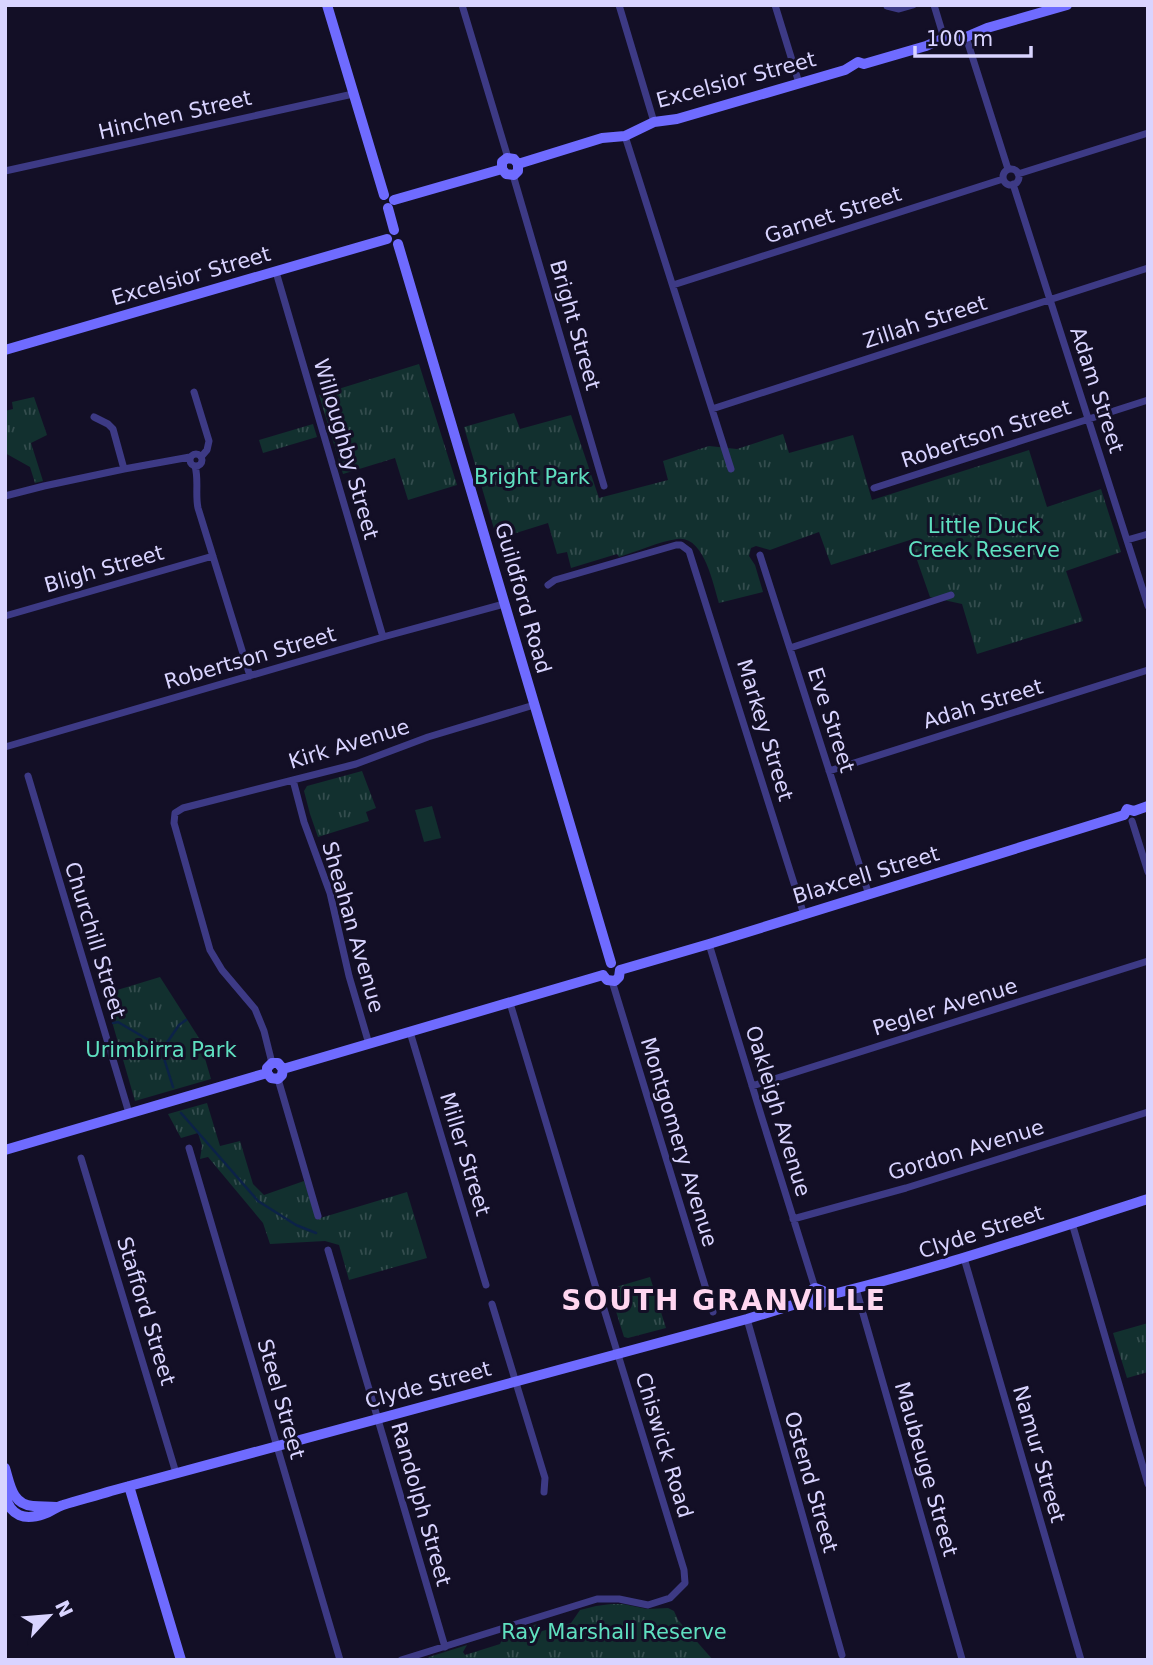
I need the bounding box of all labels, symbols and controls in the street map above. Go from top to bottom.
scale bar [915,14,1030,58]
text: 100 m [926,27,993,51]
street label: Excelsior Street [654,47,818,113]
street label: Hinchen Street [96,86,254,144]
street label: Garnet Street [762,182,904,248]
street label: Excelsior Street [109,242,273,310]
street label: Bright Street [545,257,605,393]
street label: Zillah Street [860,291,990,353]
street label: Adam Street [1065,324,1129,456]
street label: Willoughby Street [309,356,383,542]
street label: Robertson Street [898,395,1074,473]
park label: Bright Park [474,465,591,489]
park label: Little Duck Creek Reserve [908,514,1060,562]
street label: Guildford Road [490,520,556,676]
street label: Bligh Street [41,540,167,598]
street label: Robertson Street [162,622,338,694]
street label: Markey Street [732,656,798,804]
street label: Eve Street [803,664,859,776]
street label: Adah Street [920,674,1046,734]
street label: Kirk Avenue [286,714,412,774]
street label: Sheahan Avenue [317,839,389,1015]
street label: Blaxcell Street [790,841,942,909]
street label: Churchill Street [60,859,130,1021]
street label: Pegler Avenue [870,974,1020,1040]
street label: Oakleigh Avenue [741,1023,815,1199]
street label: Montgomery Avenue [636,1034,722,1250]
park label: Urimbirra Park [85,1038,237,1062]
street label: Miller Street [435,1089,495,1219]
street label: Gordon Avenue [885,1115,1047,1185]
street label: Clyde Street [916,1201,1046,1263]
street label: Stafford Street [112,1234,180,1388]
district label: SOUTH GRANVILLE [561,1284,887,1317]
street label: Steel Street [252,1336,310,1462]
street label: Clyde Street [362,1357,494,1413]
street label: Chiswick Road [630,1369,698,1521]
street label: Maubeuge Street [890,1379,962,1559]
street label: Namur Street [1008,1383,1070,1525]
street label: Ostend Street [779,1409,843,1555]
street label: Randolph Street [386,1419,456,1589]
north arrow [14,1581,84,1651]
text: N [51,1597,78,1621]
park label: Ray Marshall Reserve [501,1620,727,1644]

